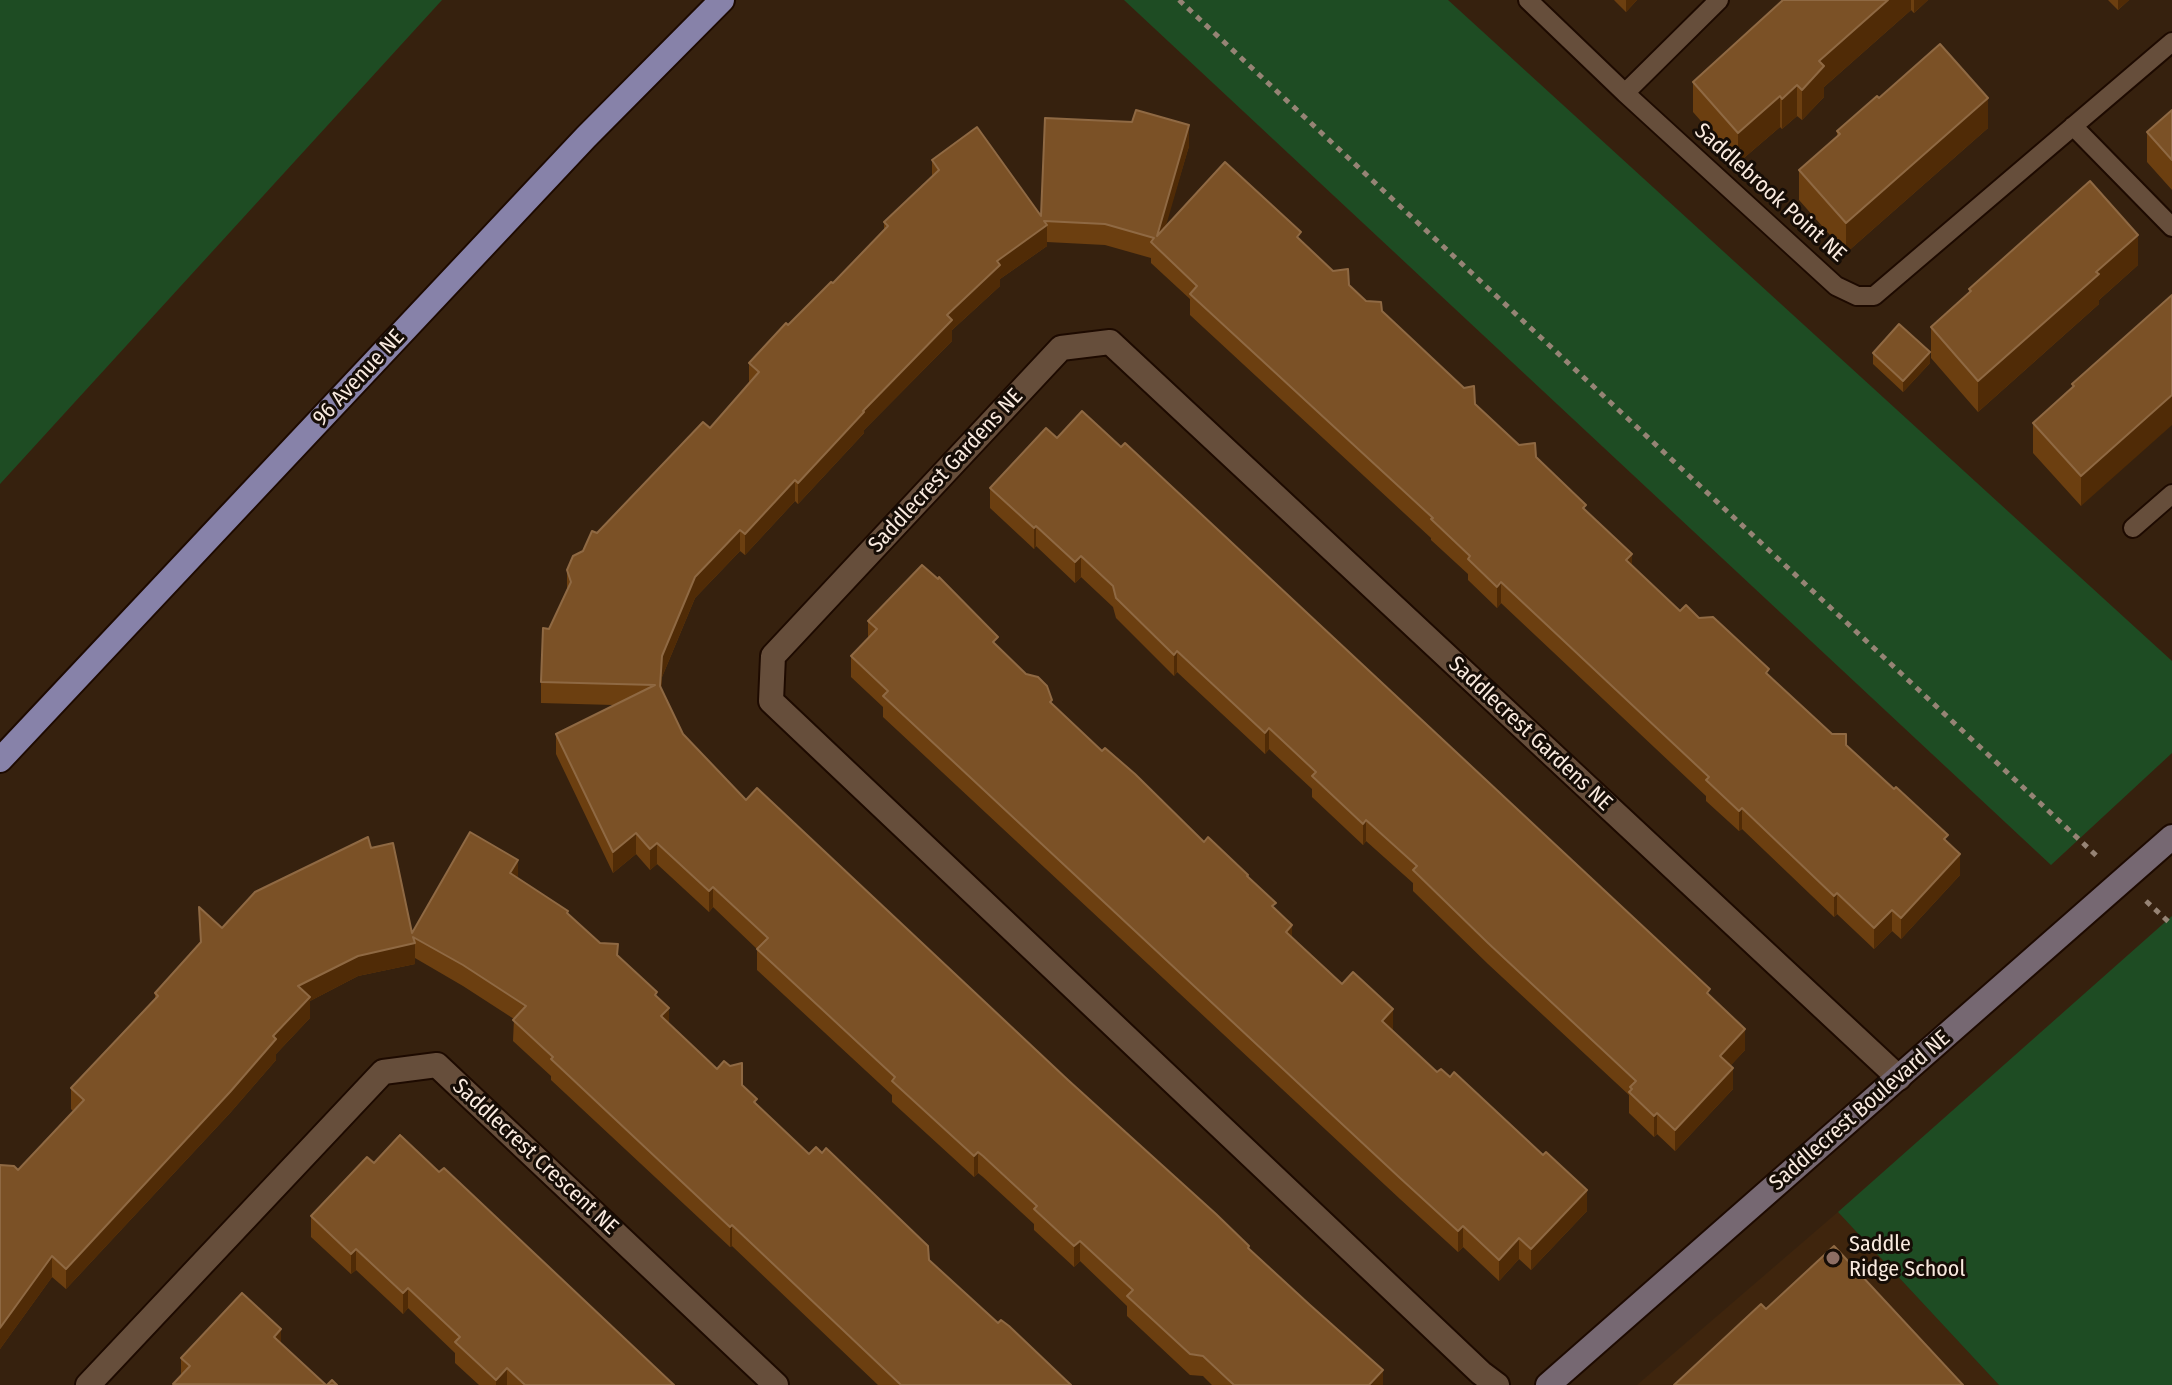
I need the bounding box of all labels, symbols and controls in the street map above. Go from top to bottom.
street label: Saddlebrook Point NE [1689,118,1851,268]
street label: 96 Avenue NE [308,324,410,432]
street label: Saddlecrest Gardens NE [863,384,1029,558]
street label: Saddlecrest Gardens NE [1443,651,1617,817]
street label: Saddlecrest Boulevard NE [1764,1025,1956,1197]
street label: Saddlecrest Crescent NE [447,1073,623,1241]
place label: Saddle Ridge School [1849,1232,1965,1284]
marker: Saddle Ridge School [1824,1249,1842,1267]

